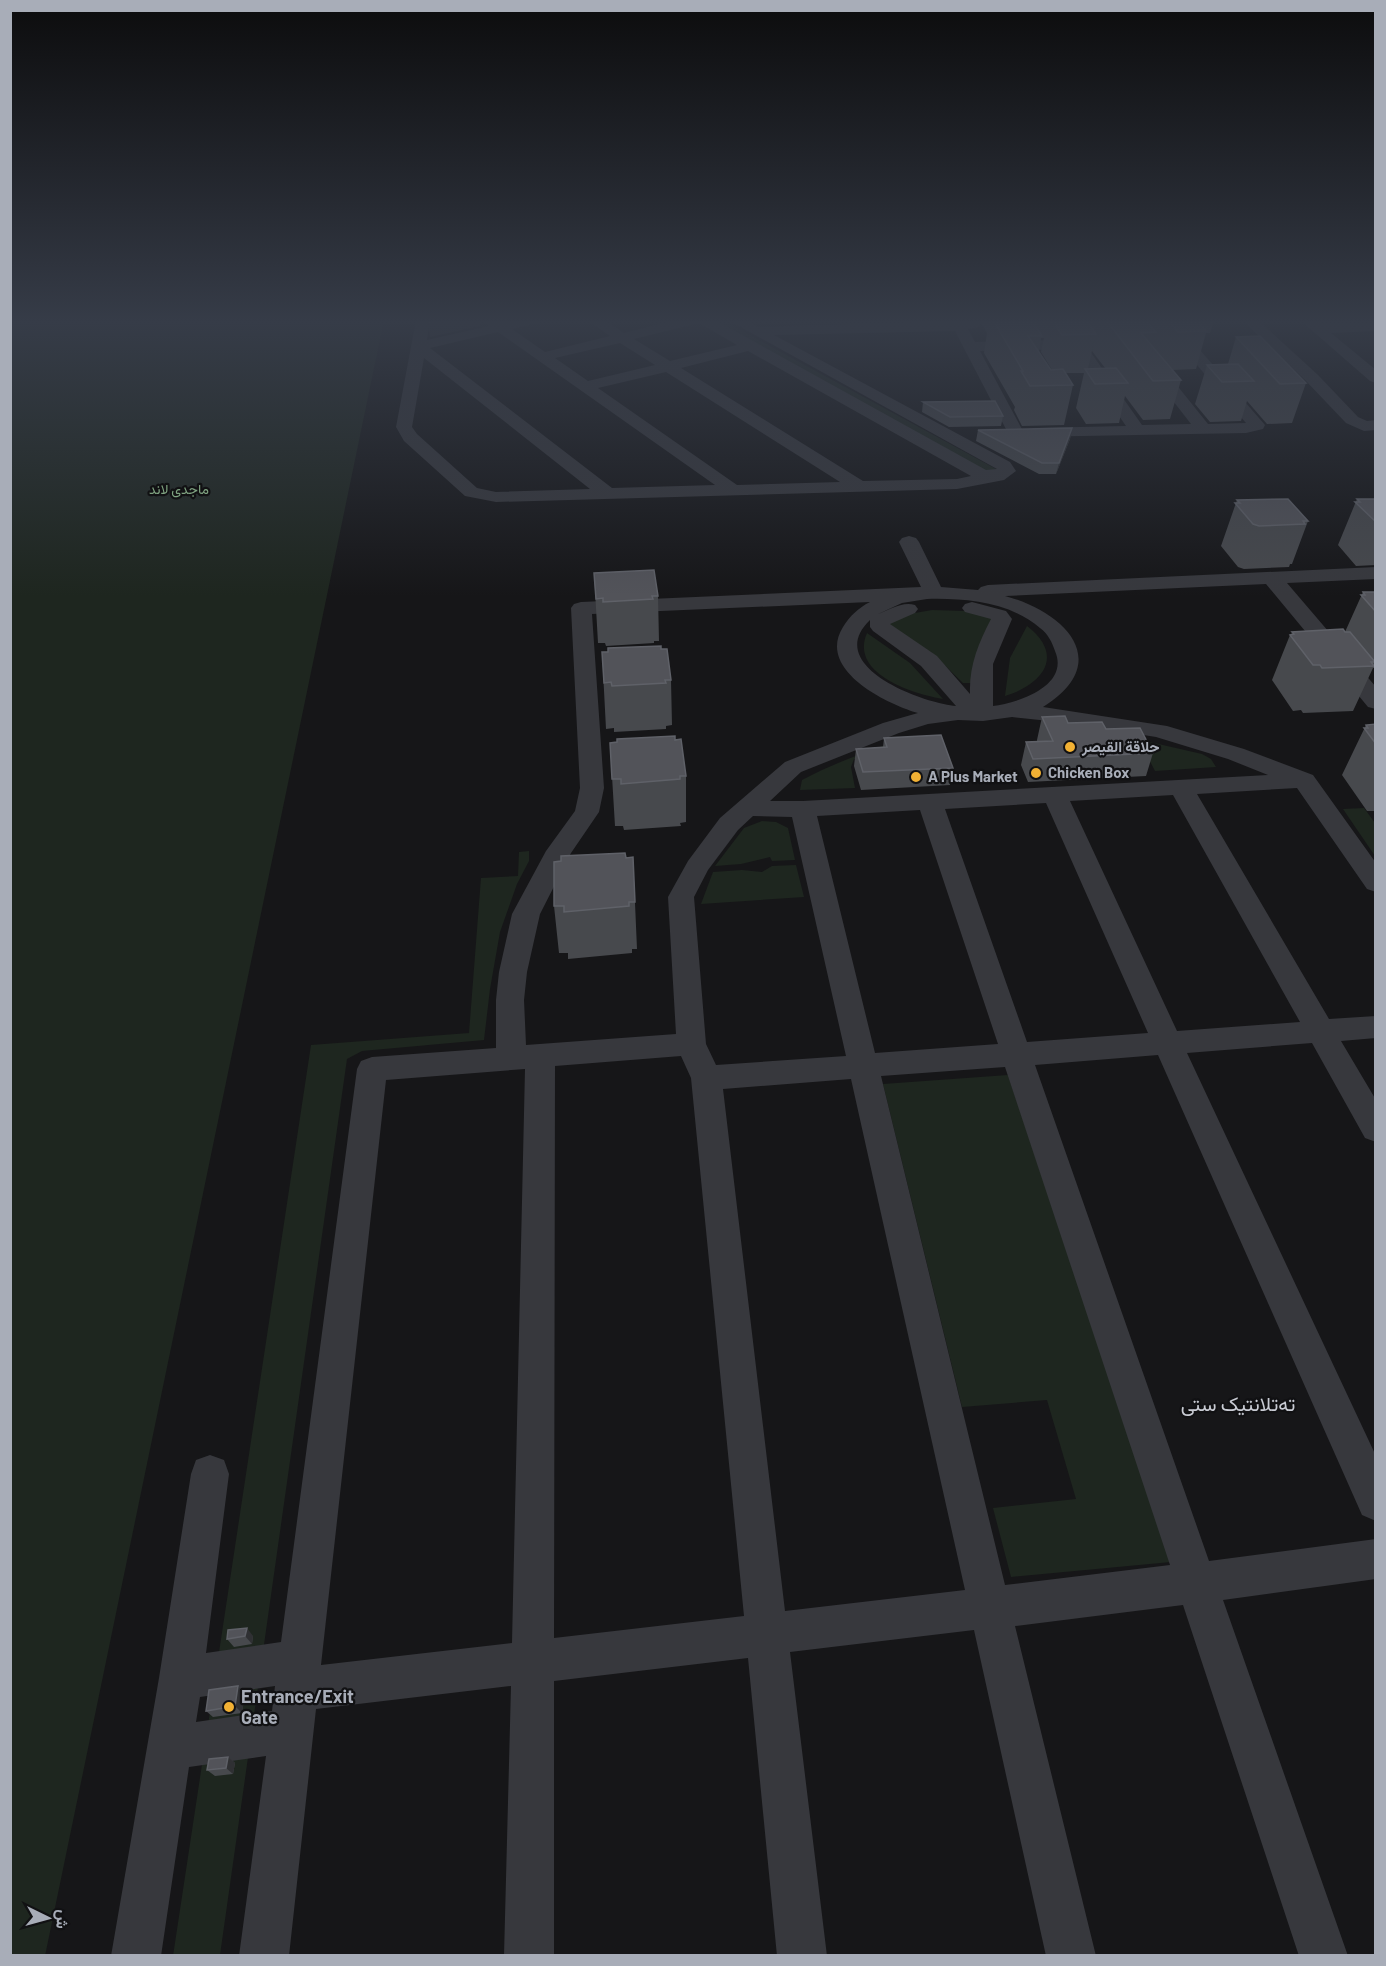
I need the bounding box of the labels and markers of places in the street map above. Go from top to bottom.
place label: حلاقة القيصر [1081,737,1160,756]
marker: حلاقة القيصر [1063,740,1077,754]
place label: Chicken Box [1048,763,1129,781]
marker: Chicken Box [1029,766,1043,780]
place label: A Plus Market [928,767,1018,785]
marker: A Plus Market [909,770,923,784]
place label: Entrance/Exit Gate [241,1685,354,1728]
marker: Entrance/Exit Gate [222,1700,236,1714]

